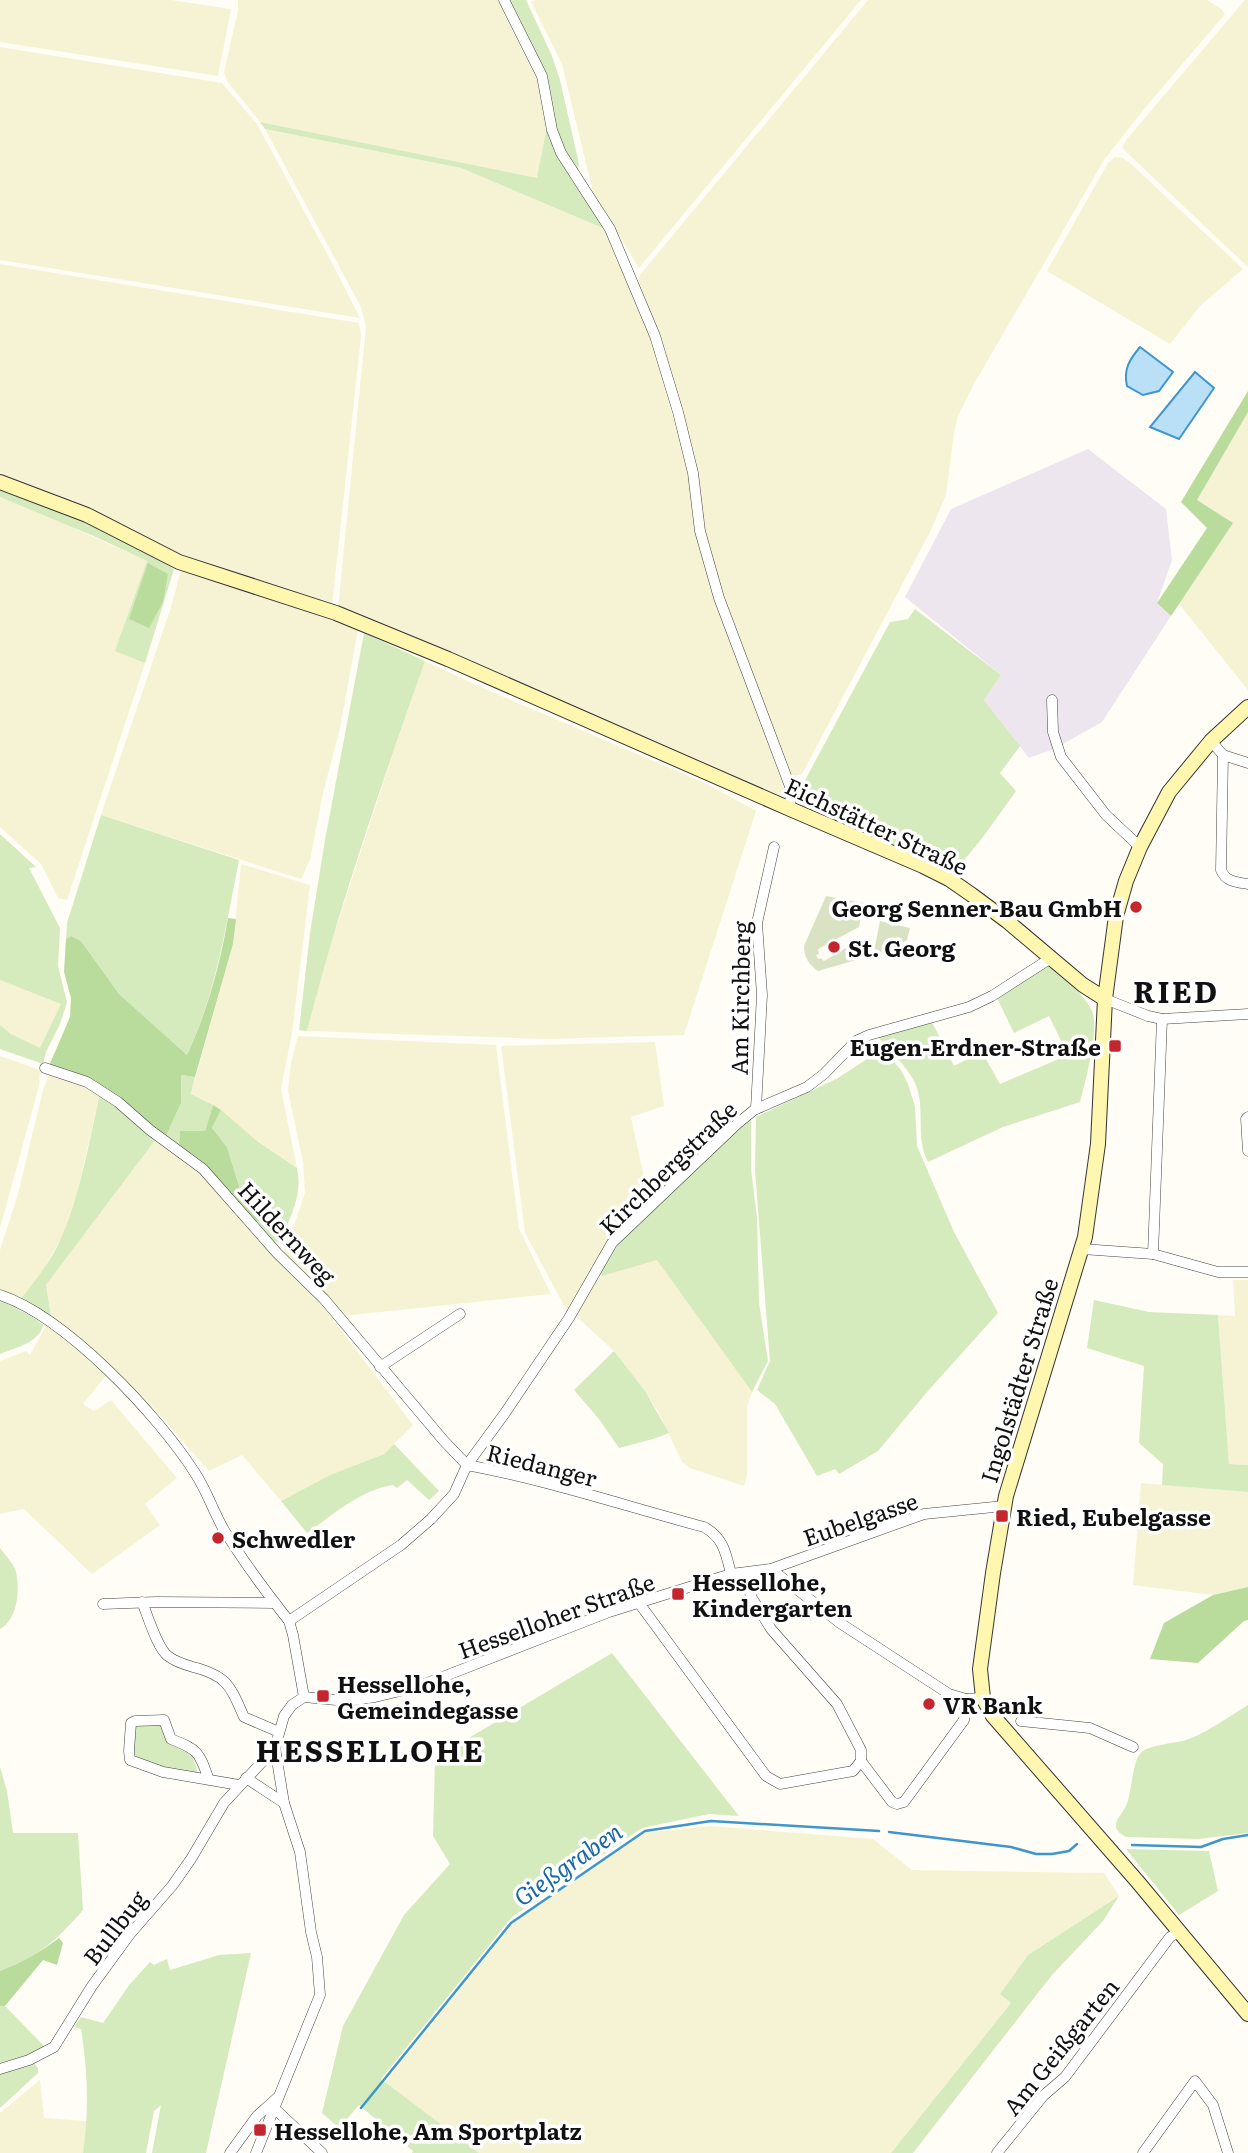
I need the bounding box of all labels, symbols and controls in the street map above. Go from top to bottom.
street label: Eichstätter Straße [780,768,974,882]
place label: Georg Senner-Bau GmbH [831,890,1122,924]
marker: Georg Senner-Bau GmbH [1128,899,1144,915]
street label: Am Kirchberg [721,920,757,1075]
place label: St. Georg [848,930,956,964]
marker: St. Georg [826,939,842,955]
district label: RIED [1133,968,1219,1012]
place label: Eugen-Erdner-Straße [850,1029,1101,1063]
marker: Eugen-Erdner-Straße [1107,1038,1123,1054]
street label: Kirchbergstraße [590,1092,744,1242]
street label: Hildernweg [231,1173,345,1291]
street label: Ingolstädter Straße [971,1273,1065,1487]
street label: Riedanger [483,1434,601,1494]
street label: Eubelgasse [798,1482,922,1553]
place label: Ried, Eubelgasse [1016,1499,1211,1533]
marker: Ried, Eubelgasse [994,1508,1010,1524]
place label: Schwedler [232,1521,356,1555]
marker: Schwedler [210,1530,226,1546]
street label: Hesselloher Straße [453,1564,659,1666]
place label: Hessellohe, Kindergarten [692,1564,852,1624]
marker: Hessellohe, Kindergarten [670,1586,686,1602]
place label: Hessellohe, Gemeindegasse [337,1666,519,1726]
place label: VR Bank [943,1687,1043,1721]
marker: Hessellohe, Gemeindegasse [315,1688,331,1704]
marker: VR Bank [921,1696,937,1712]
district label: HESSELLOHE [255,1727,485,1771]
water label: Gießgraben [506,1813,628,1913]
street label: Bullbug [74,1882,154,1972]
street label: Am Geißgarten [994,1970,1126,2122]
place label: Hessellohe, Am Sportplatz [274,2113,582,2147]
marker: Hessellohe, Am Sportplatz [252,2122,268,2138]

